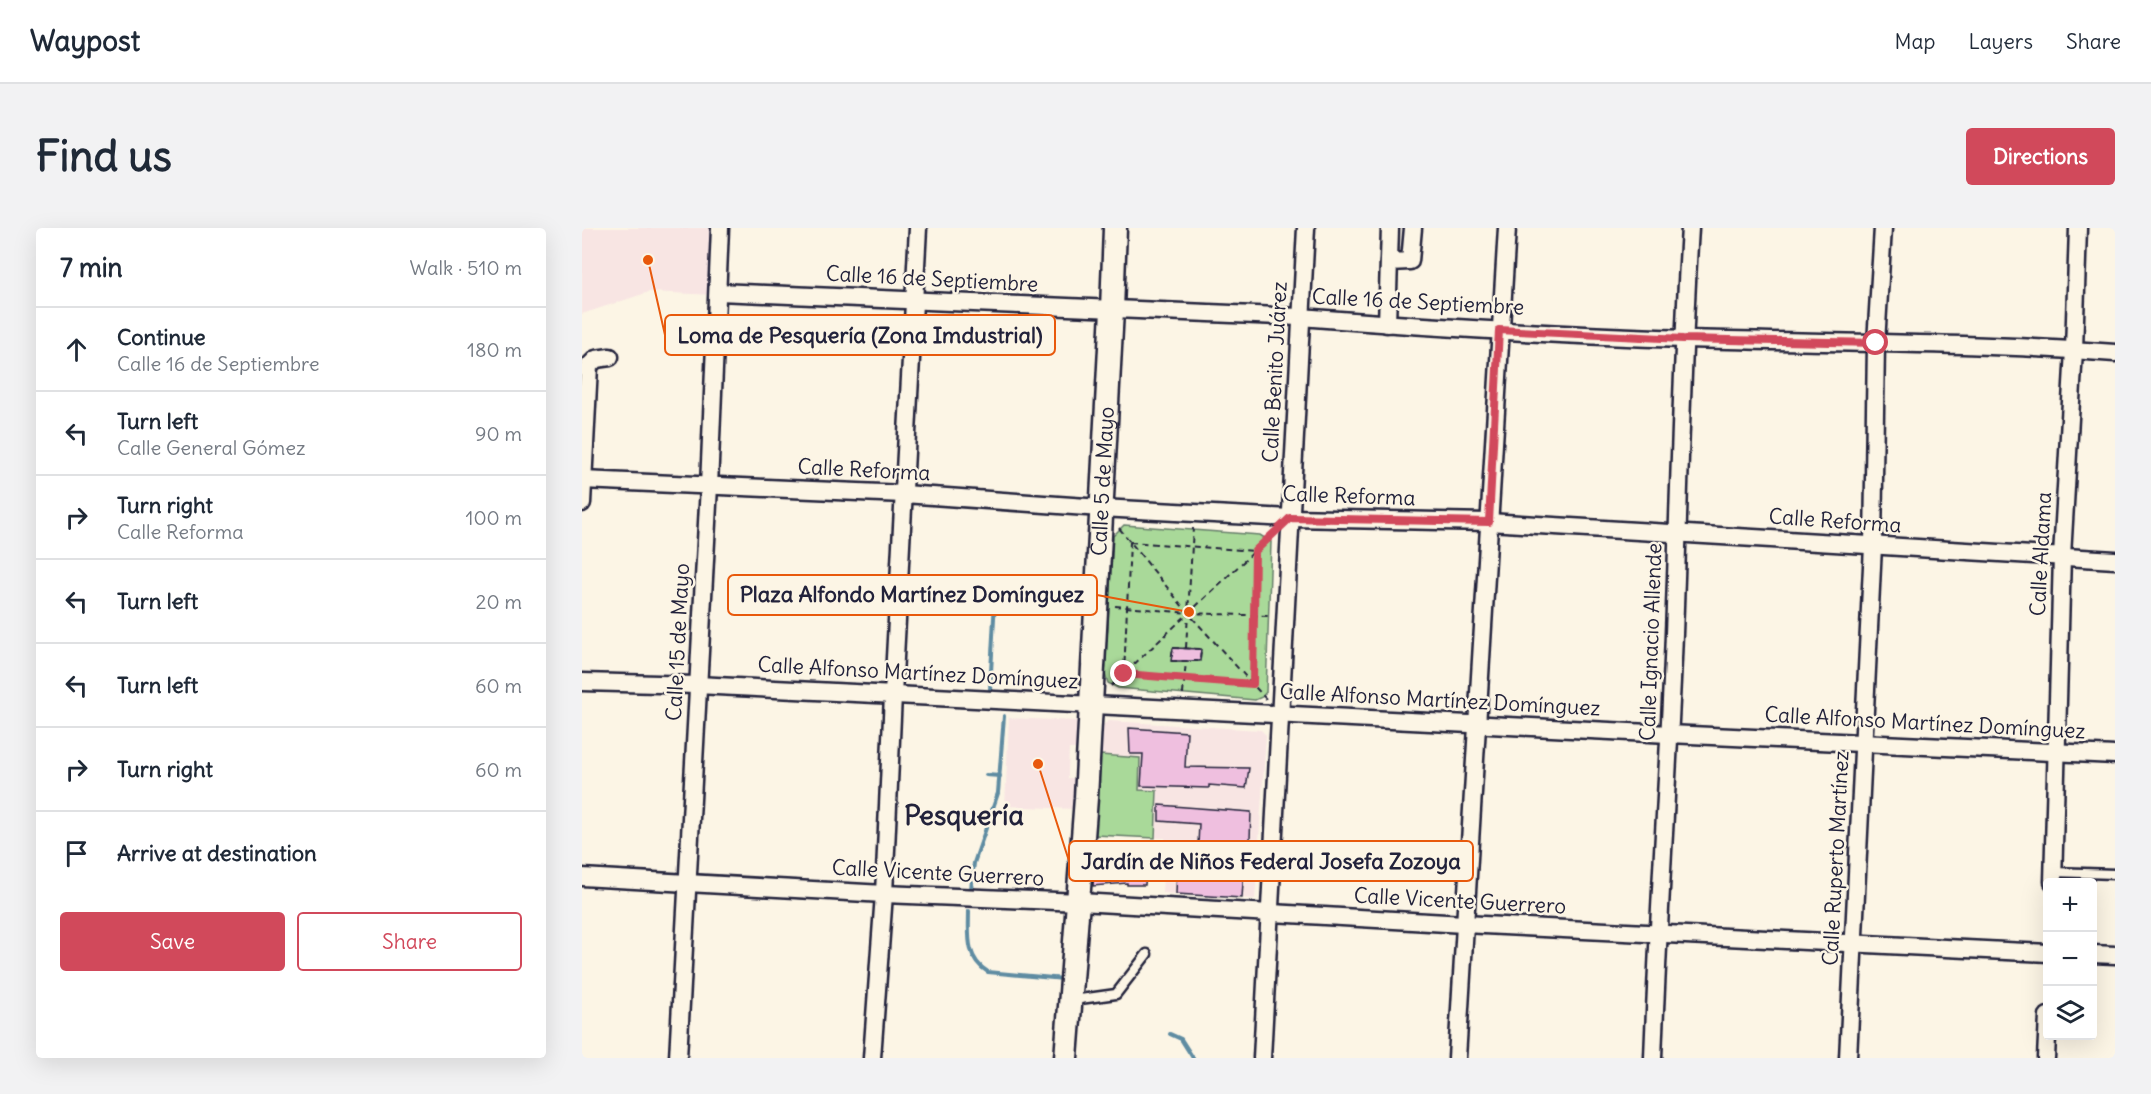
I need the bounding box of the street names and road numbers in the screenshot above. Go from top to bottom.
street label: Calle 16 de Septiembre [825,259,1039,298]
street label: Calle Benito Juárez [1256,281,1293,463]
street label: Calle 16 de Septiembre [1311,282,1525,321]
street label: Calle 5 de Mayo [1085,406,1120,557]
street label: Calle Reforma [797,453,931,486]
street label: Calle Reforma [1282,480,1416,511]
street label: Calle Aldama [2024,491,2057,617]
street label: Calle Reforma [1768,502,1902,539]
street label: Calle Ignacio Allende [1634,543,1667,741]
street label: Calle 15 de Mayo [660,562,695,721]
street label: Calle Alfonso Martínez Domínguez [757,651,1079,694]
street label: Calle Alfonso Martínez Domínguez [1279,678,1601,721]
street label: Calle Alfonso Martínez Domínguez [1764,701,2086,744]
street label: Calle Ruperto Martínez [1816,750,1855,966]
street label: Calle Vicente Guerrero [831,853,1045,892]
street label: Calle Vicente Guerrero [1353,881,1567,920]

